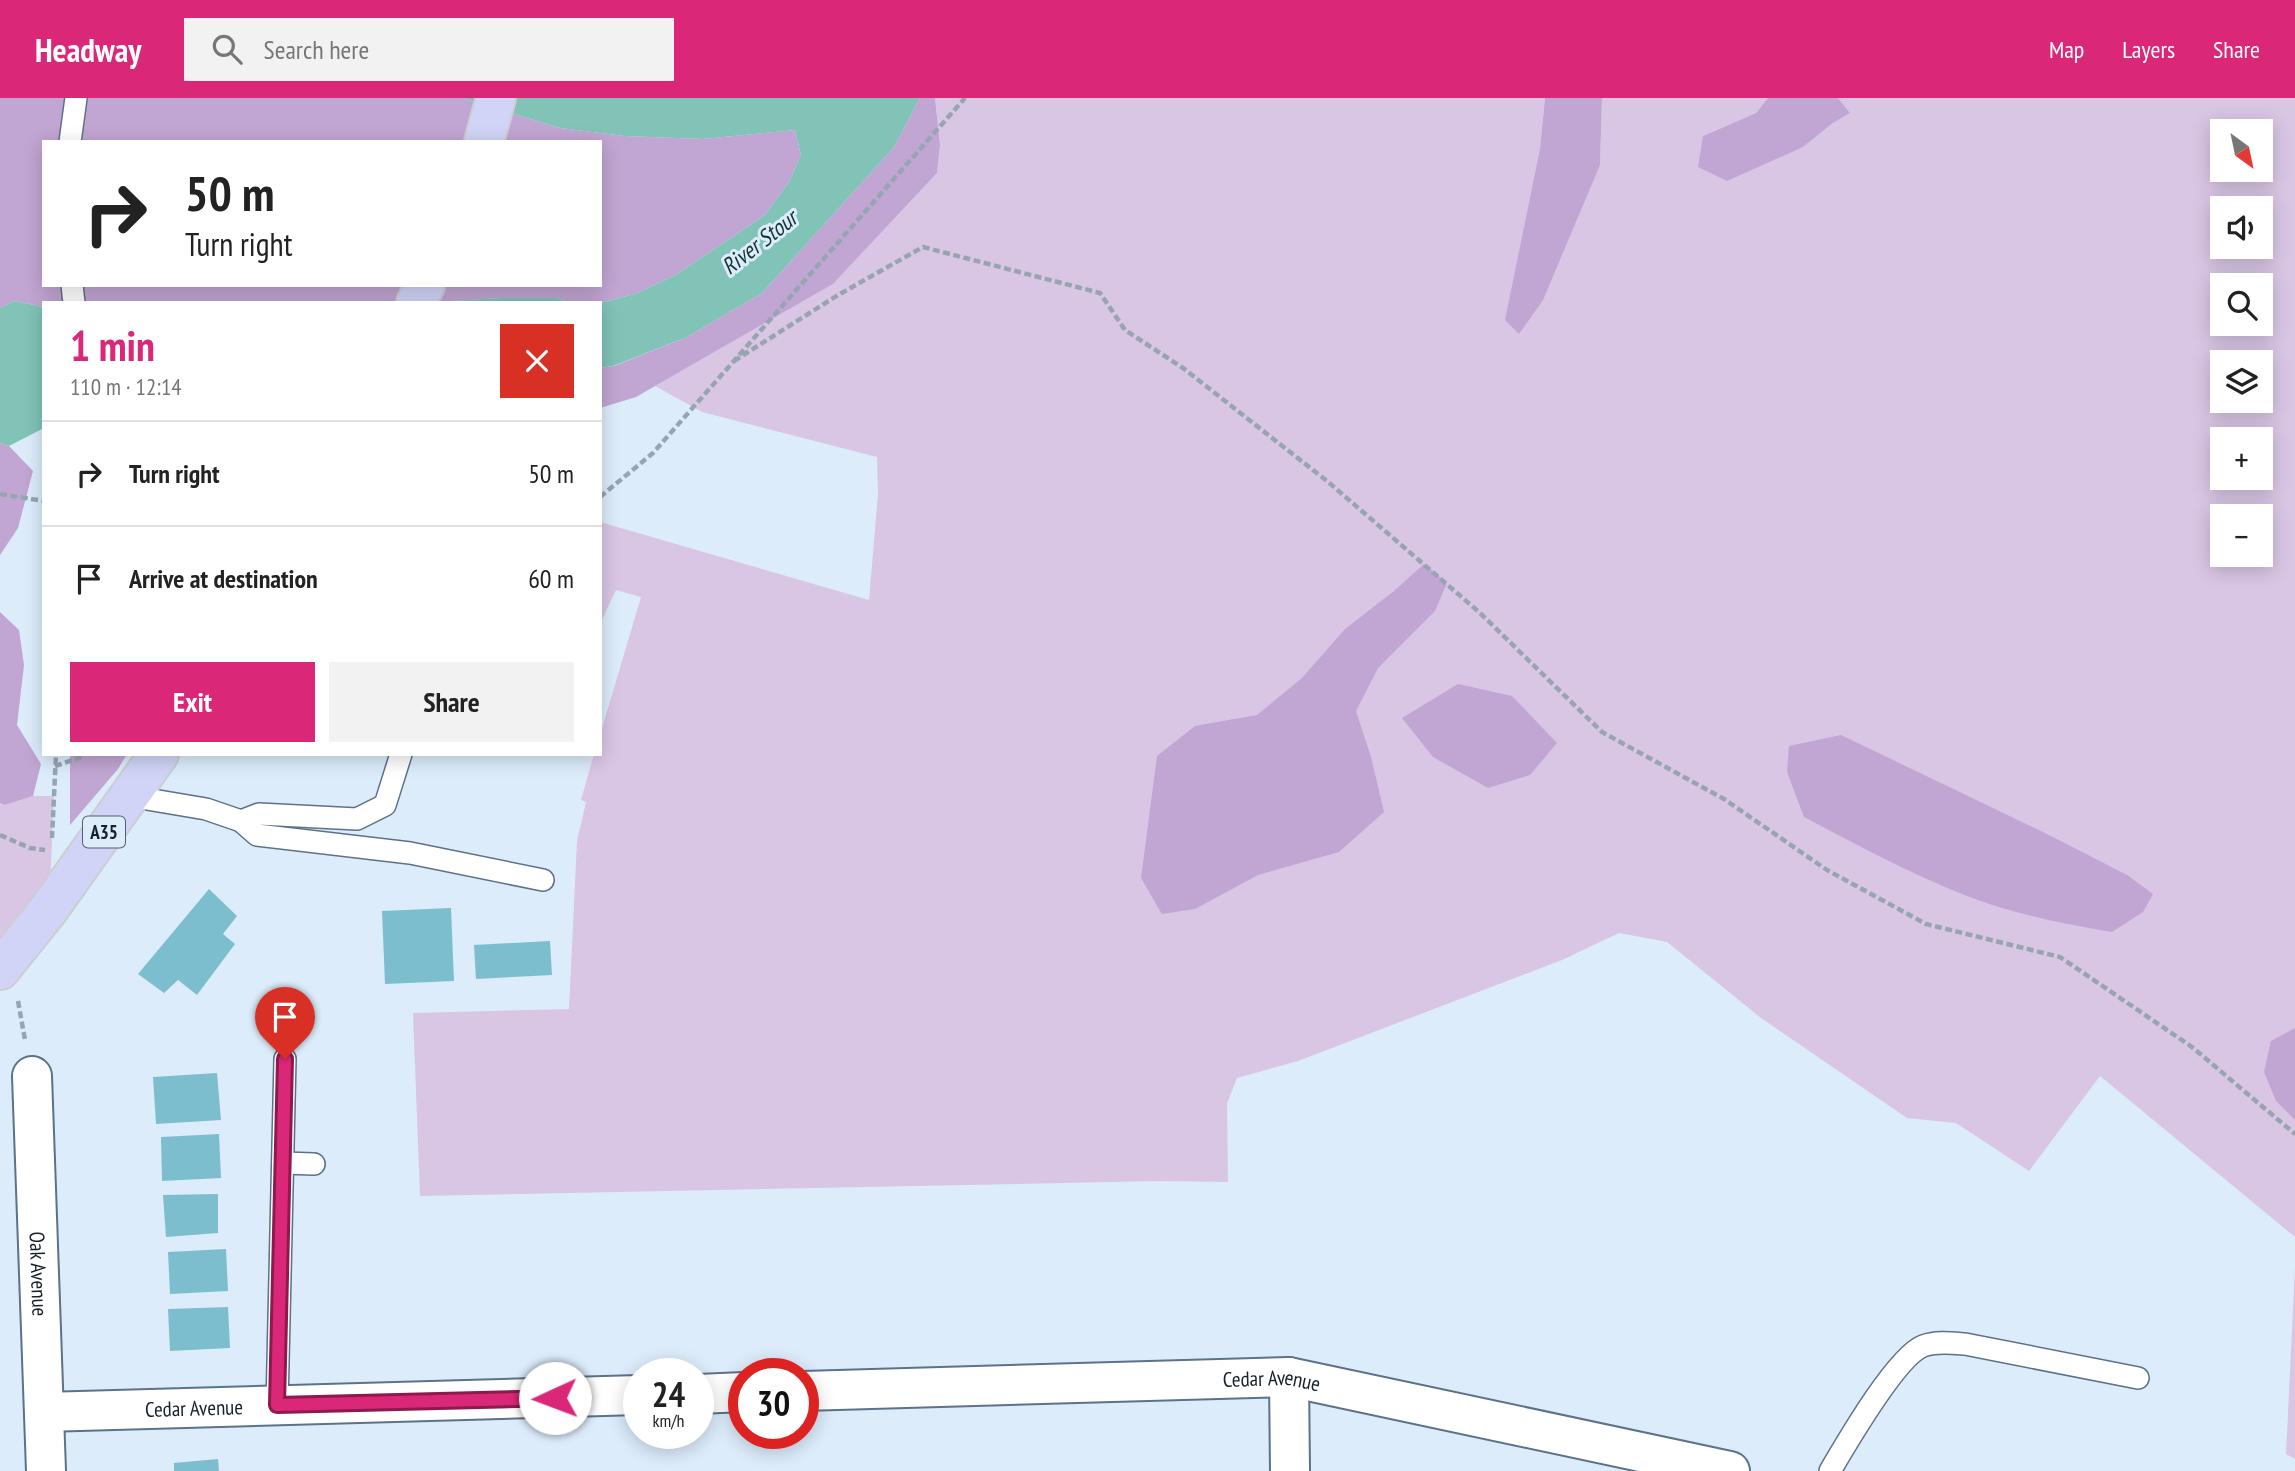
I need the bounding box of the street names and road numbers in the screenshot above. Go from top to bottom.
road number: A35 [83,817,125,848]
street label: Oak Avenue [24,1231,54,1317]
street label: Cedar Avenue [1222,1363,1323,1397]
street label: Cedar Avenue [145,1393,243,1423]

